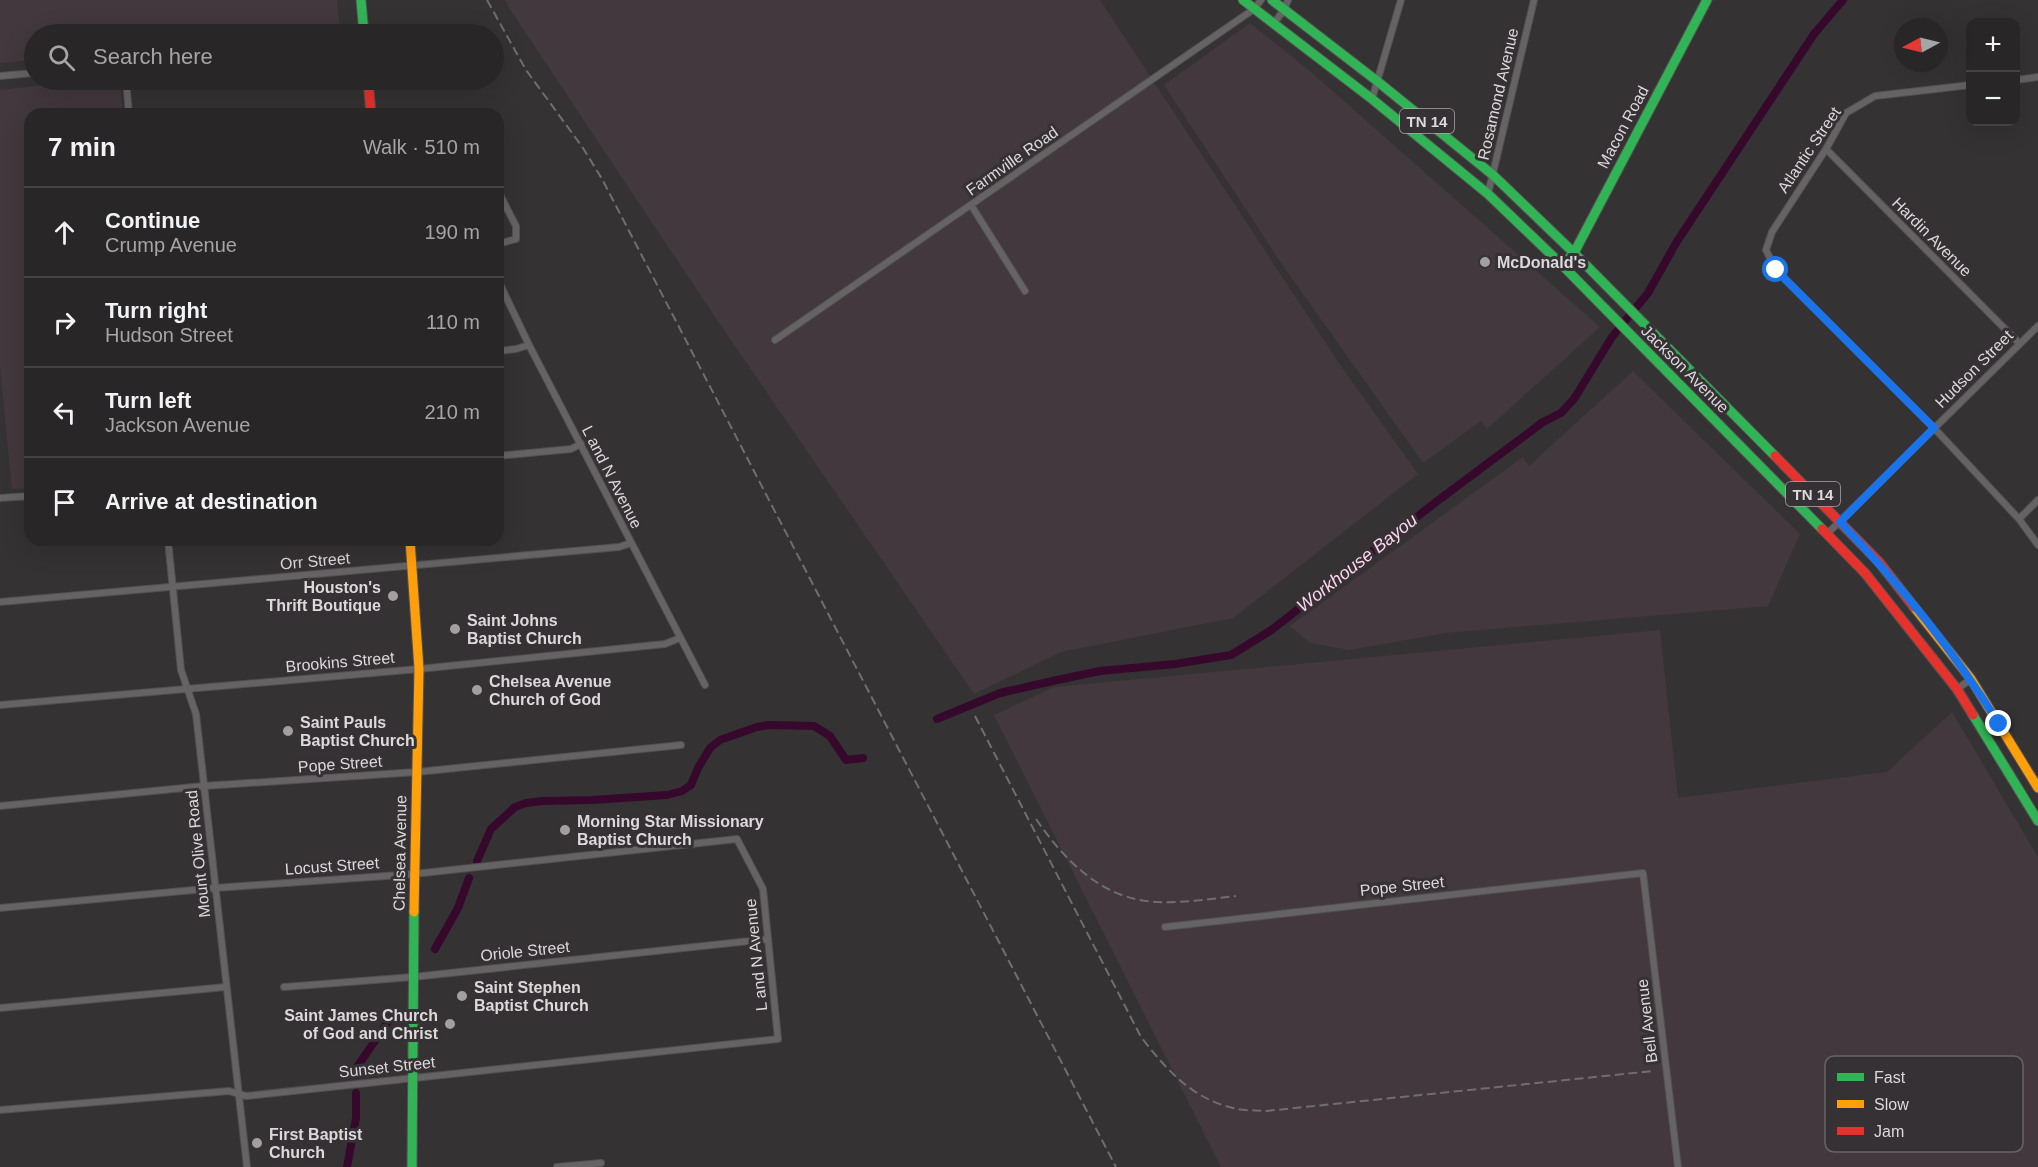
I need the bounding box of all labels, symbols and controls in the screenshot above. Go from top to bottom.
north arrow [1894,18,1948,72]
map controls [1966,18,2020,126]
button: + [1966,18,2020,72]
search box [24,24,504,90]
street label: Rosamond Avenue [1475,26,1521,162]
icon: search [45,41,78,74]
text: Search here [93,44,213,69]
button: − [1966,72,2020,126]
street label: Macon Road [1594,83,1652,171]
street label: Atlantic Street [1774,104,1844,196]
road number: TN 14 [1400,109,1454,133]
street label: Farmville Road [963,123,1061,199]
text: 7 min [48,132,116,162]
text: Walk · 510 m [363,136,480,158]
street label: Hardin Avenue [1889,194,1975,280]
text: Continue [105,208,200,233]
icon: ahead [48,216,81,249]
text: 190 m [424,221,480,243]
text: Crump Avenue [105,234,237,256]
place label: McDonald's [1497,254,1586,271]
marker: McDonald's [1478,255,1492,269]
route start [1762,256,1788,282]
text: Turn right [105,298,207,323]
icon: right [48,306,81,339]
text: 110 m [426,311,480,333]
street label: Jackson Avenue [1638,322,1732,416]
text: Hudson Street [105,324,233,346]
street label: Hudson Street [1932,326,2017,411]
text: Turn left [105,388,191,413]
icon: left [48,396,81,429]
text: 210 m [424,401,480,423]
text: Jackson Avenue [105,414,250,436]
street label: L and N Avenue [579,423,645,531]
road number: TN 14 [1786,482,1840,506]
icon: arrive [48,486,81,519]
text: Arrive at destination [105,489,318,514]
water label: Workhouse Bayou [1293,510,1421,616]
street label: Orr Street [279,549,351,573]
place label: Houston's Thrift Boutique [266,579,381,614]
marker: Houston's Thrift Boutique [386,589,400,603]
place label: Saint Johns Baptist Church [467,612,582,647]
marker: Saint Johns Baptist Church [448,622,462,636]
street label: Brookins Street [285,649,396,675]
place label: Chelsea Avenue Church of God [489,673,612,708]
marker: Chelsea Avenue Church of God [470,683,484,697]
route end [1985,710,2011,736]
place label: Saint Pauls Baptist Church [300,714,415,749]
marker: Saint Pauls Baptist Church [281,724,295,738]
street label: Pope Street [297,753,383,775]
street label: Mount Olive Road [183,789,213,919]
street label: Chelsea Avenue [390,795,410,911]
place label: Morning Star Missionary Baptist Church [577,813,764,848]
marker: Morning Star Missionary Baptist Church [558,823,572,837]
street label: Locust Street [284,854,380,878]
street label: Pope Street [1359,873,1445,899]
street label: L and N Avenue [742,898,770,1012]
street label: Oriole Street [479,938,571,964]
street label: Bell Avenue [1633,978,1661,1064]
place label: Saint Stephen Baptist Church [474,979,589,1014]
marker: Saint Stephen Baptist Church [455,989,469,1003]
place label: Saint James Church of God and Christ [284,1007,439,1042]
marker: Saint James Church of God and Christ [443,1017,457,1031]
street label: Sunset Street [338,1053,437,1081]
legend [1825,1056,2023,1152]
text: Fast [1874,1069,1906,1086]
text: Slow [1874,1096,1909,1113]
text: Jam [1874,1123,1904,1140]
place label: First Baptist Church [269,1126,363,1161]
marker: First Baptist Church [250,1136,264,1150]

